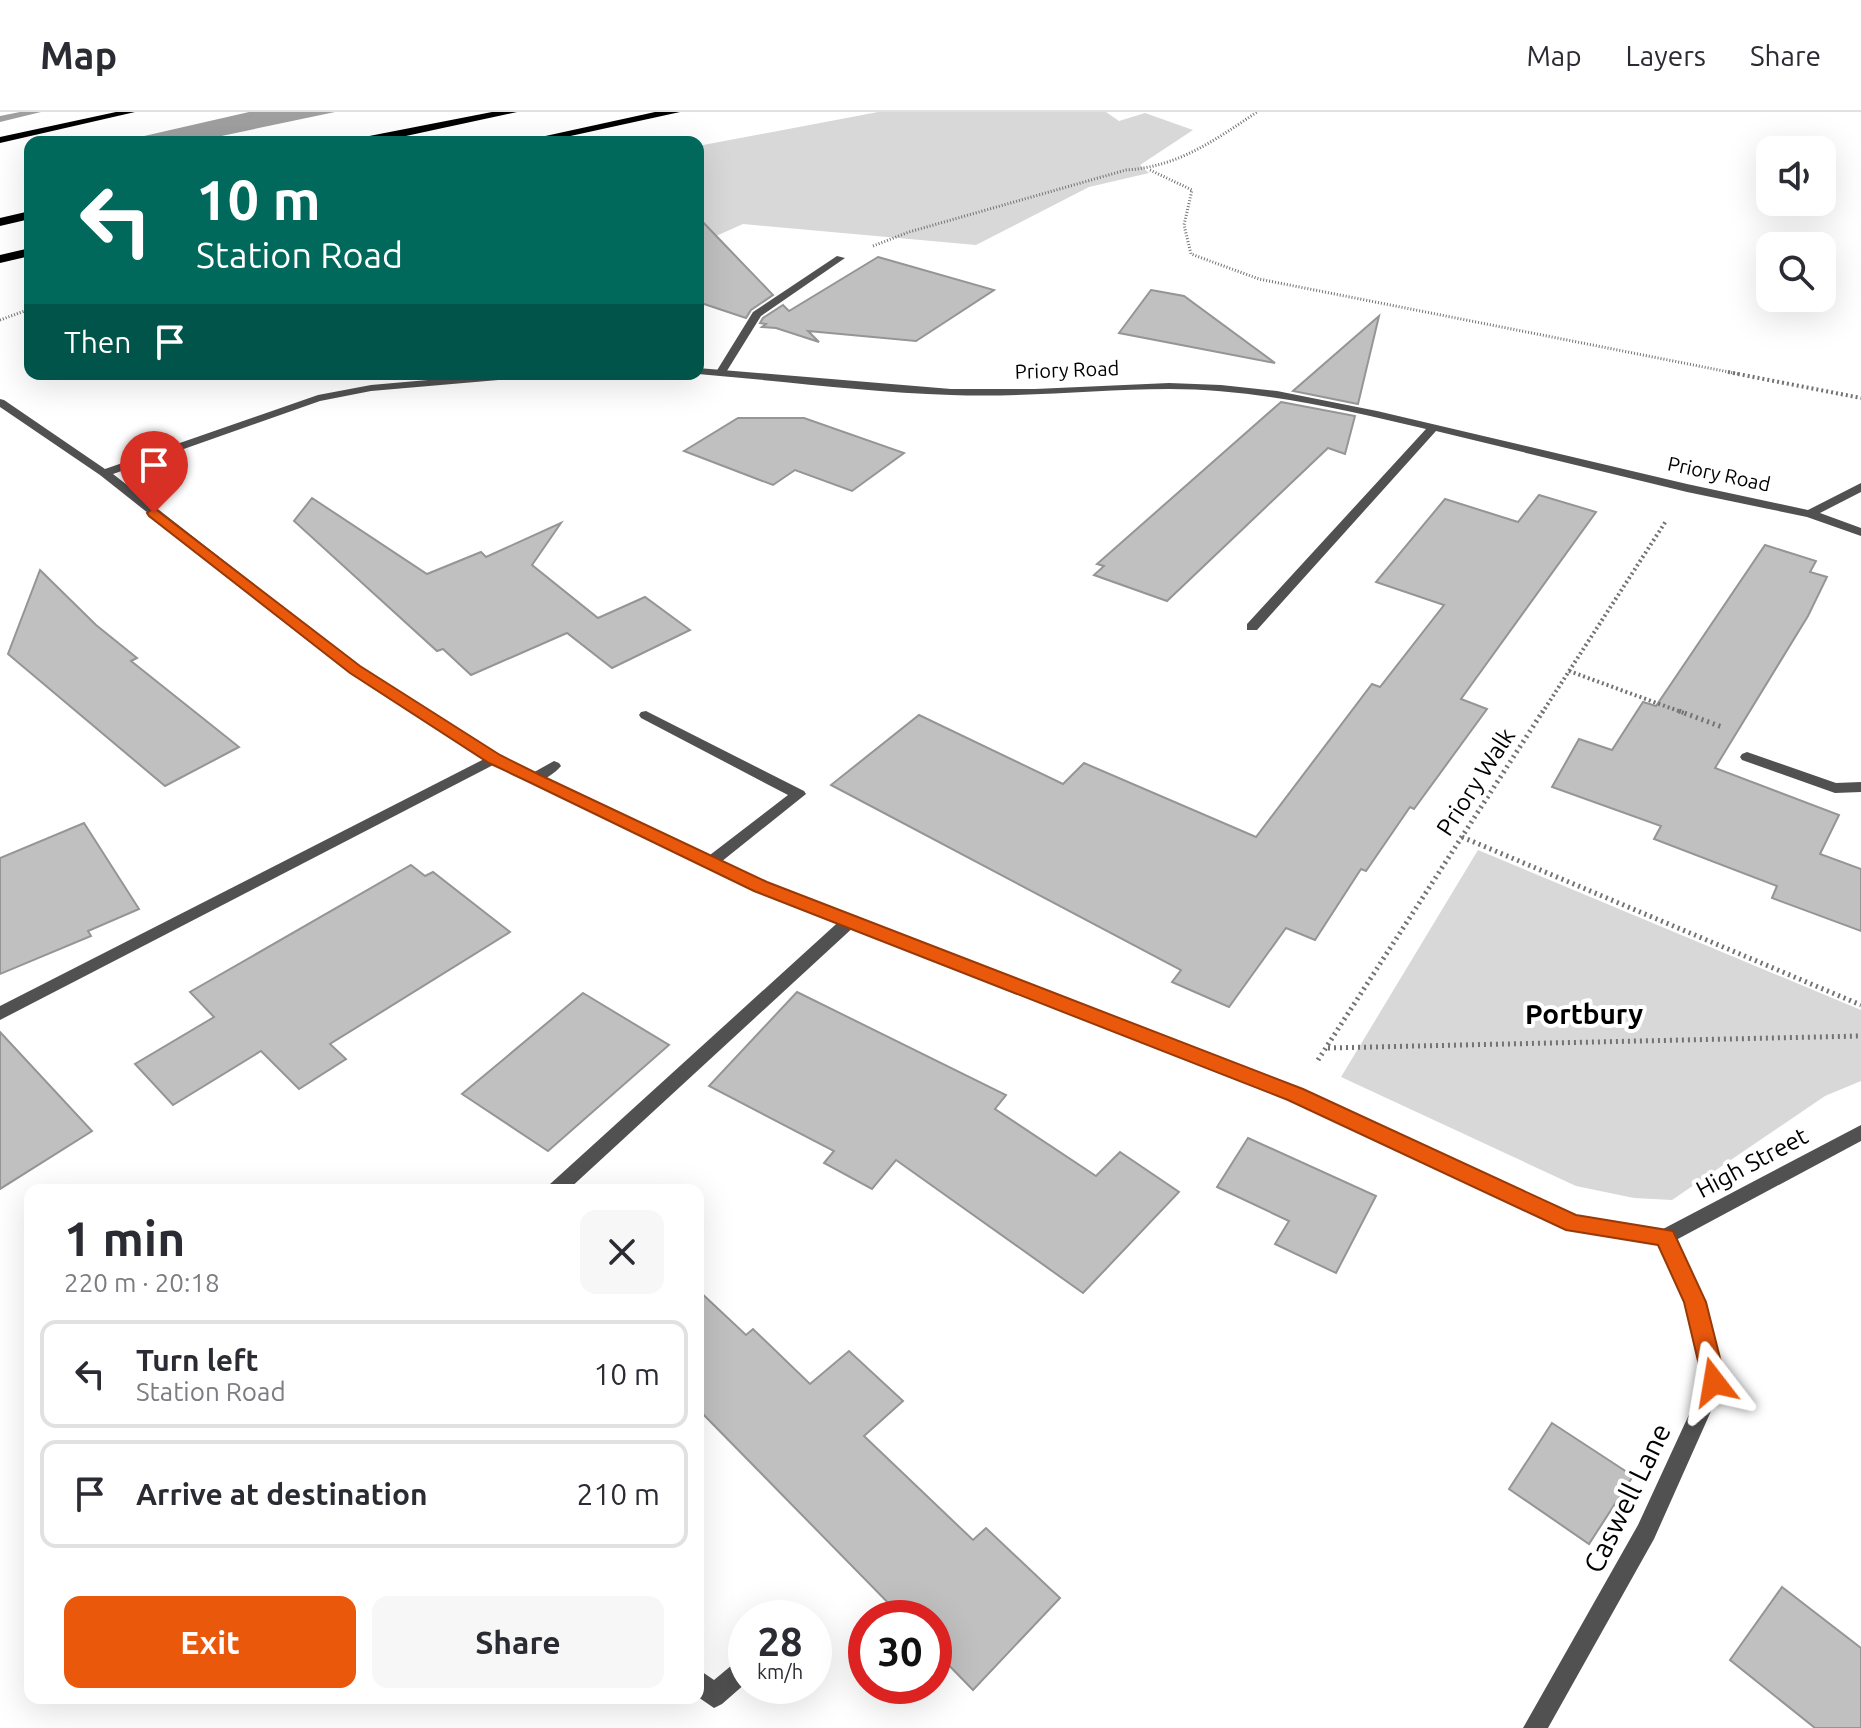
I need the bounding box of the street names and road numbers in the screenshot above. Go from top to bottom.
street label: Priory Road [1014,356,1120,383]
street label: Priory Road [1666,451,1773,496]
street label: Priory Walk [1431,723,1520,840]
street label: High Street [1691,1122,1813,1203]
street label: Caswell Lane [1577,1418,1676,1577]

